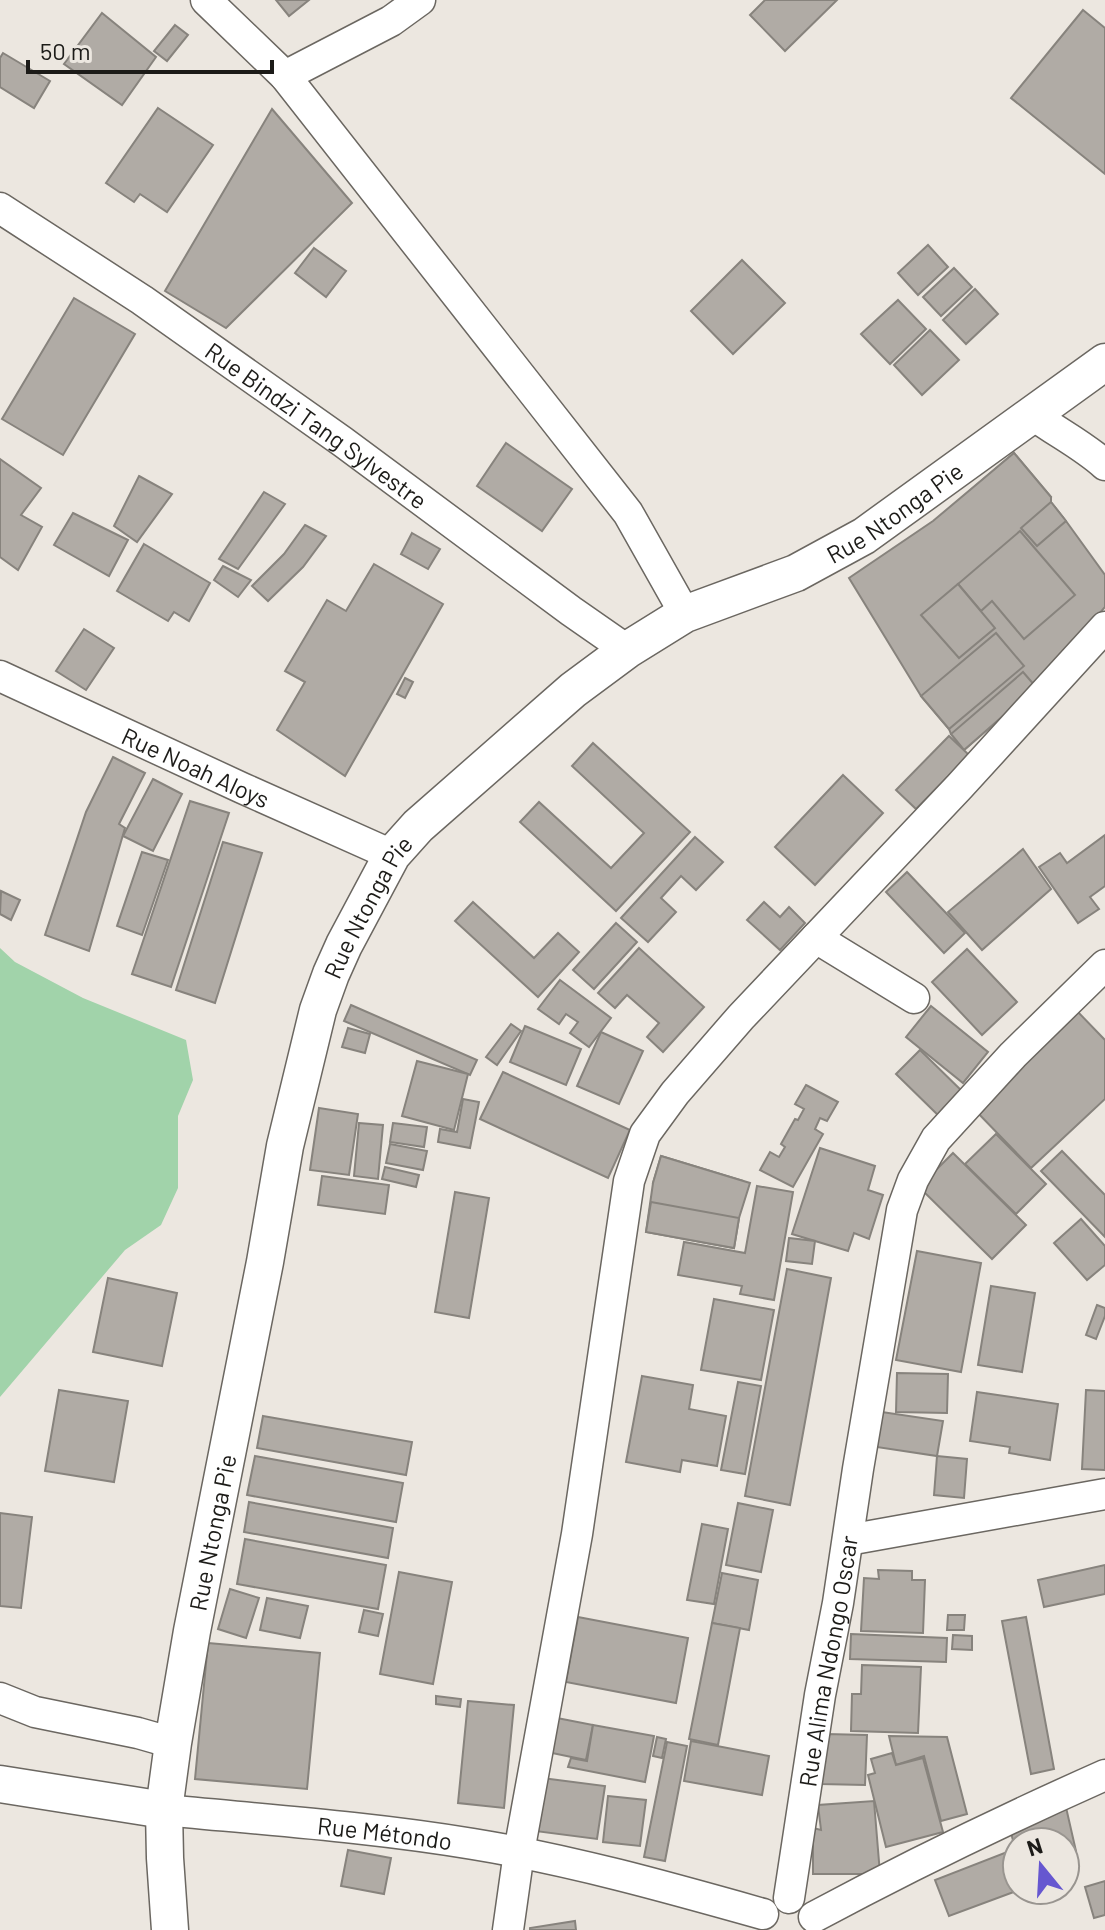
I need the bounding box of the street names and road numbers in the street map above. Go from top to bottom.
street label: Rue Bindzi Tang Sylvestre [200,335,433,514]
street label: Rue Ntonga Pie [821,455,968,568]
street label: Rue Noah Aloys [118,720,274,813]
street label: Rue Ntonga Pie [317,829,418,983]
street label: Rue Ntonga Pie [182,1452,241,1613]
street label: Rue Alima Ndongo Oscar [792,1533,862,1789]
street label: Rue Métondo [316,1810,454,1855]

